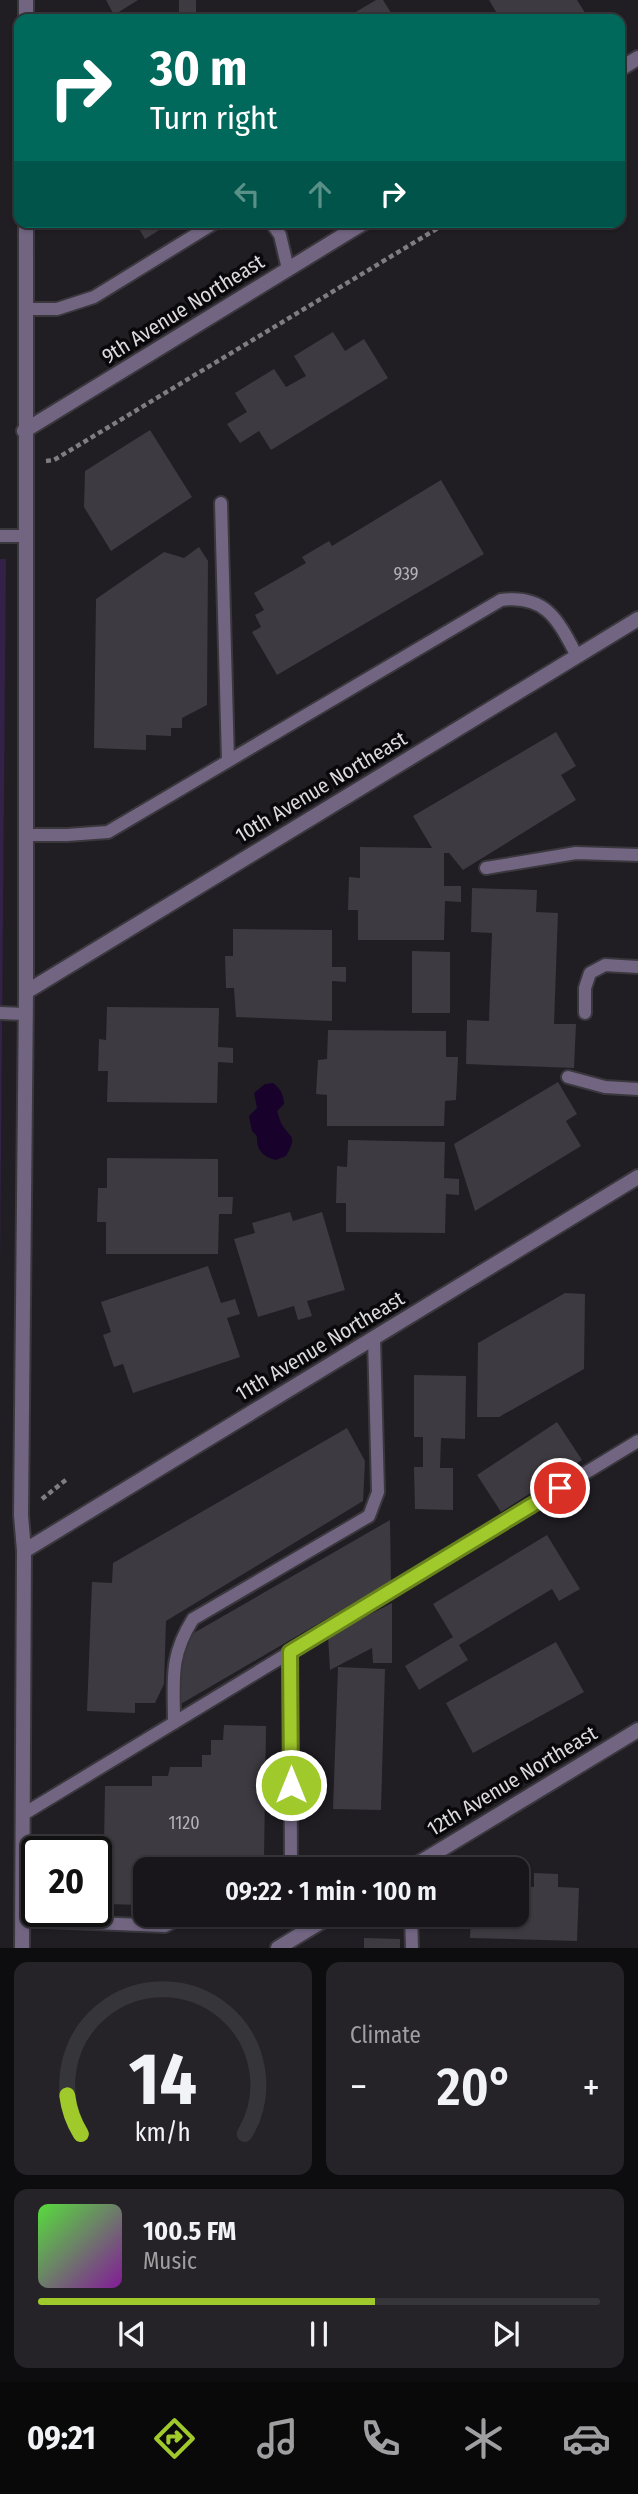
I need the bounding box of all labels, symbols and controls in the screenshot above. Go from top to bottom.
text: 30 m [150,39,248,98]
icon: right [35,42,126,133]
text: Turn right [150,99,277,137]
icon: left [228,175,266,213]
icon: ahead [301,175,339,213]
icon: right [374,175,412,213]
street label: 9th Avenue Northeast [97,249,269,369]
house number: 939 [393,563,419,585]
street label: 10th Avenue Northeast [231,726,411,848]
street label: 11th Avenue Northeast [231,1285,409,1407]
pin [530,1458,590,1518]
icon: arrive [541,1469,579,1507]
street label: 12th Avenue Northeast [422,1720,602,1842]
position arrow [254,1748,328,1822]
house number: 1120 [168,1812,200,1834]
speed limit sign: 20 [21,1836,112,1927]
text: 09:22 · 1 min · 100 m [225,1876,437,1907]
text: Climate [350,2021,421,2049]
text: 14 [129,2037,197,2124]
text: 20° [437,2056,513,2119]
text: − [350,2064,367,2110]
text: + [583,2064,600,2110]
text: km/h [135,2118,191,2148]
text: 100.5 FM [143,2216,236,2247]
text: Music [143,2247,197,2275]
icon: previous [113,2315,151,2353]
icon: pause [300,2315,338,2353]
icon: next [487,2315,525,2353]
icon: directions [150,2414,199,2463]
icon: music [253,2414,302,2463]
icon: phone [356,2414,405,2463]
icon: climate [459,2414,508,2463]
icon: car [562,2414,611,2463]
text: 09:21 [27,2419,96,2457]

